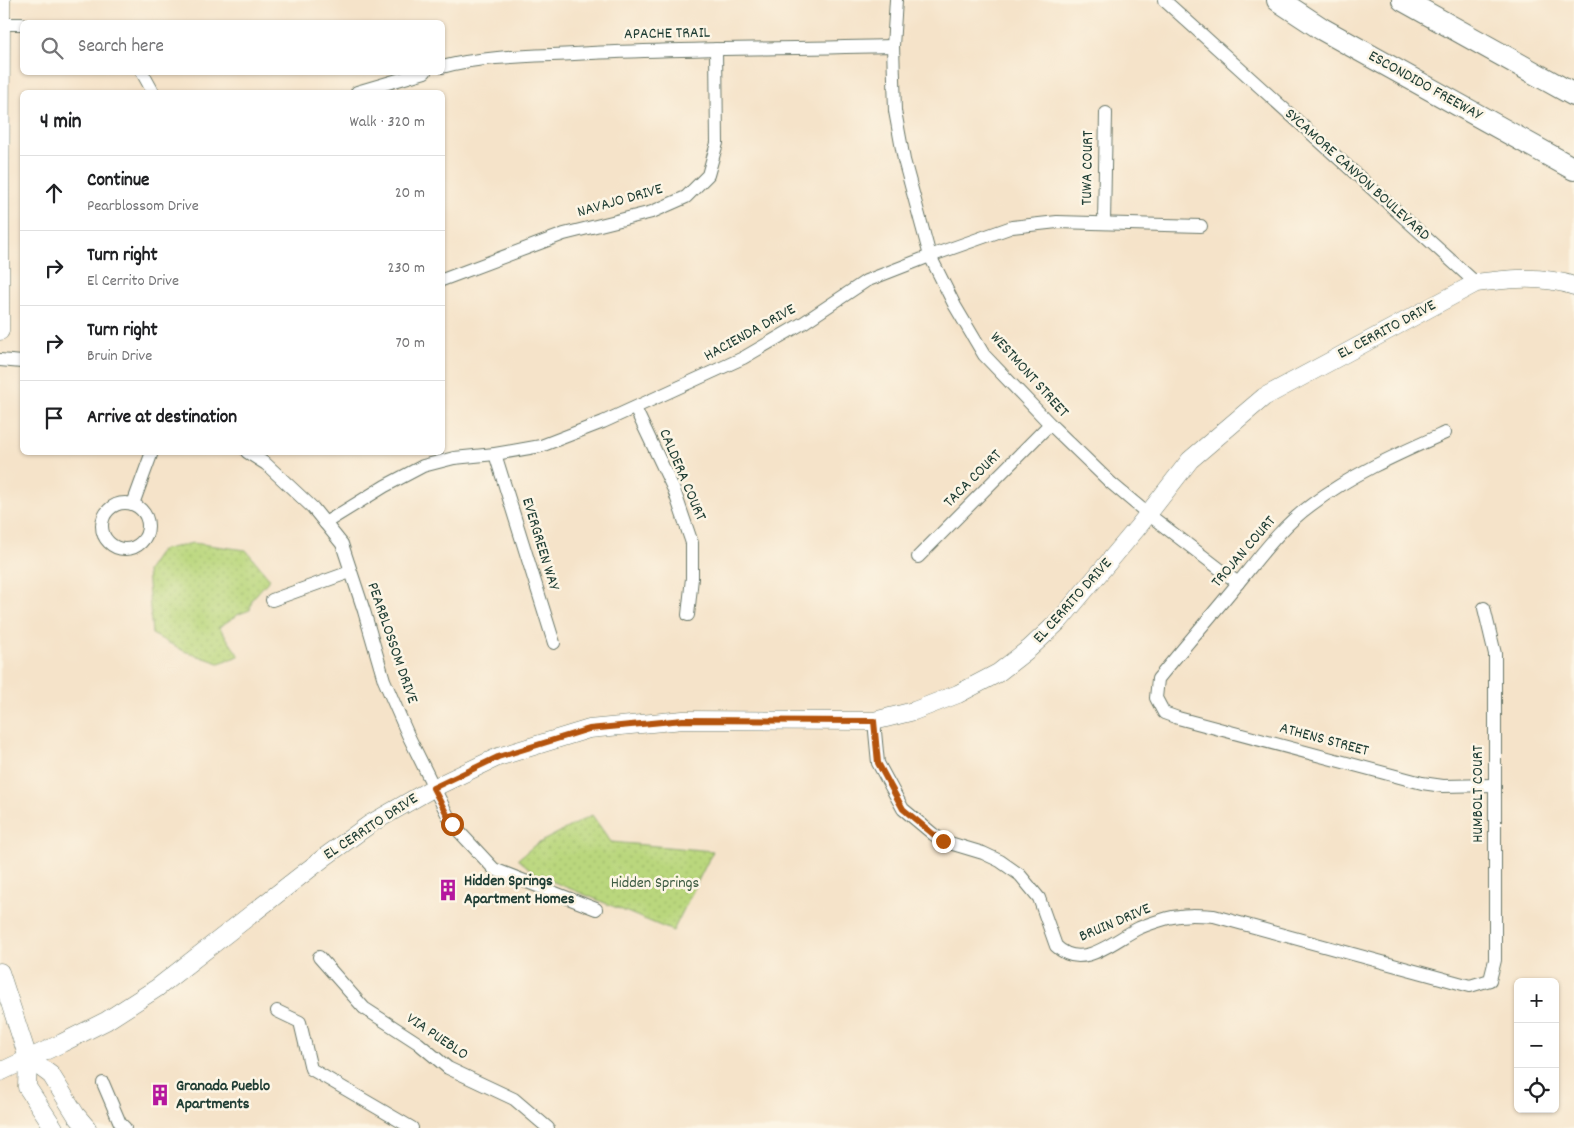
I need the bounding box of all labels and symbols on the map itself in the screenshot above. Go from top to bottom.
street label: APACHE TRAIL [624,22,711,46]
street label: ESCONDIDO FREEWAY [1364,45,1487,127]
street label: SYCAMORE CANYON BOULEVARD [1279,103,1435,247]
street label: TUWA COURT [1076,130,1100,206]
street label: NAVAJO DRIVE [575,178,666,224]
street label: EL CERRITO DRIVE [1334,294,1441,366]
street label: HACIENDA DRIVE [700,298,801,368]
street label: WESTMONT STREET [984,327,1074,423]
street label: CALDERA COURT [652,425,712,525]
street label: TACA COURT [939,444,1008,513]
street label: EVERGREEN WAY [515,495,565,594]
street label: TROJAN COURT [1206,511,1282,593]
street label: EL CERRITO DRIVE [1028,552,1118,649]
street label: PEARBLOSSOM DRIVE [361,579,424,707]
street label: ATHENS STREET [1277,717,1372,763]
street label: HUMBOLT COURT [1467,745,1490,843]
street label: EL CERRITO DRIVE [319,787,423,866]
route start [441,813,464,836]
route end [932,830,955,853]
place label: Hidden Springs Apartment Homes [464,870,575,911]
park label: Hidden Springs [611,872,700,895]
building icon: Hidden Springs Apartment Homes [435,877,461,903]
street label: BRUIN DRIVE [1076,897,1155,948]
street label: VIA PUEBLO [401,1008,473,1066]
place label: Granada Pueblo Apartments [176,1075,270,1116]
building icon: Granada Pueblo Apartments [147,1082,173,1108]

